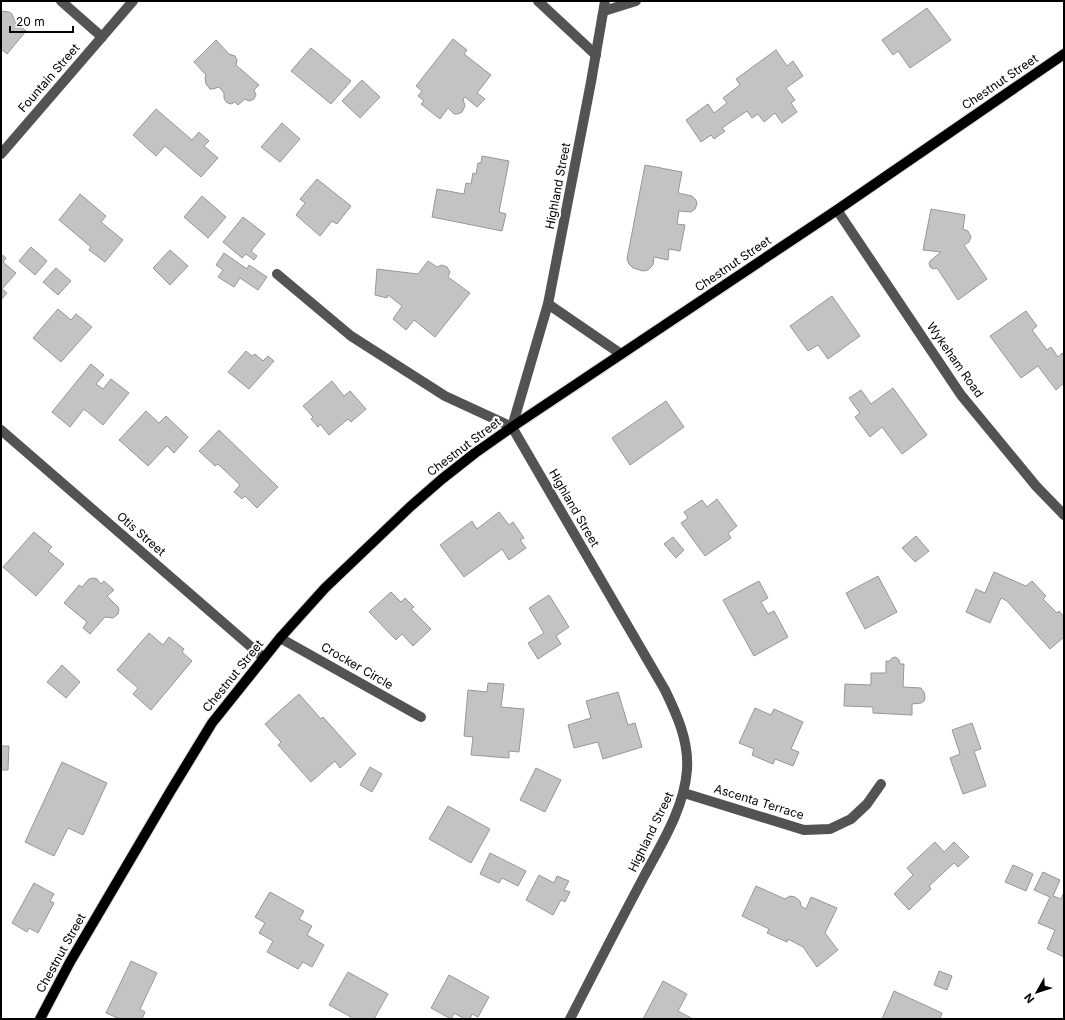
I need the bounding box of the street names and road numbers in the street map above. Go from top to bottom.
street label: Fountain Street [15,40,83,115]
street label: Chestnut Street [959,51,1041,113]
street label: Highland Street [542,141,573,230]
street label: Chestnut Street [692,233,774,295]
street label: Wykeham Road [924,319,987,400]
street label: Chestnut Street [424,414,504,479]
street label: Highland Street [546,466,603,549]
street label: Otis Street [114,508,169,559]
street label: Chestnut Street [199,637,266,715]
street label: Crocker Circle [318,639,396,692]
street label: Ascenta Terrace [712,781,806,822]
street label: Highland Street [625,789,677,874]
street label: Chestnut Street [33,910,89,995]

